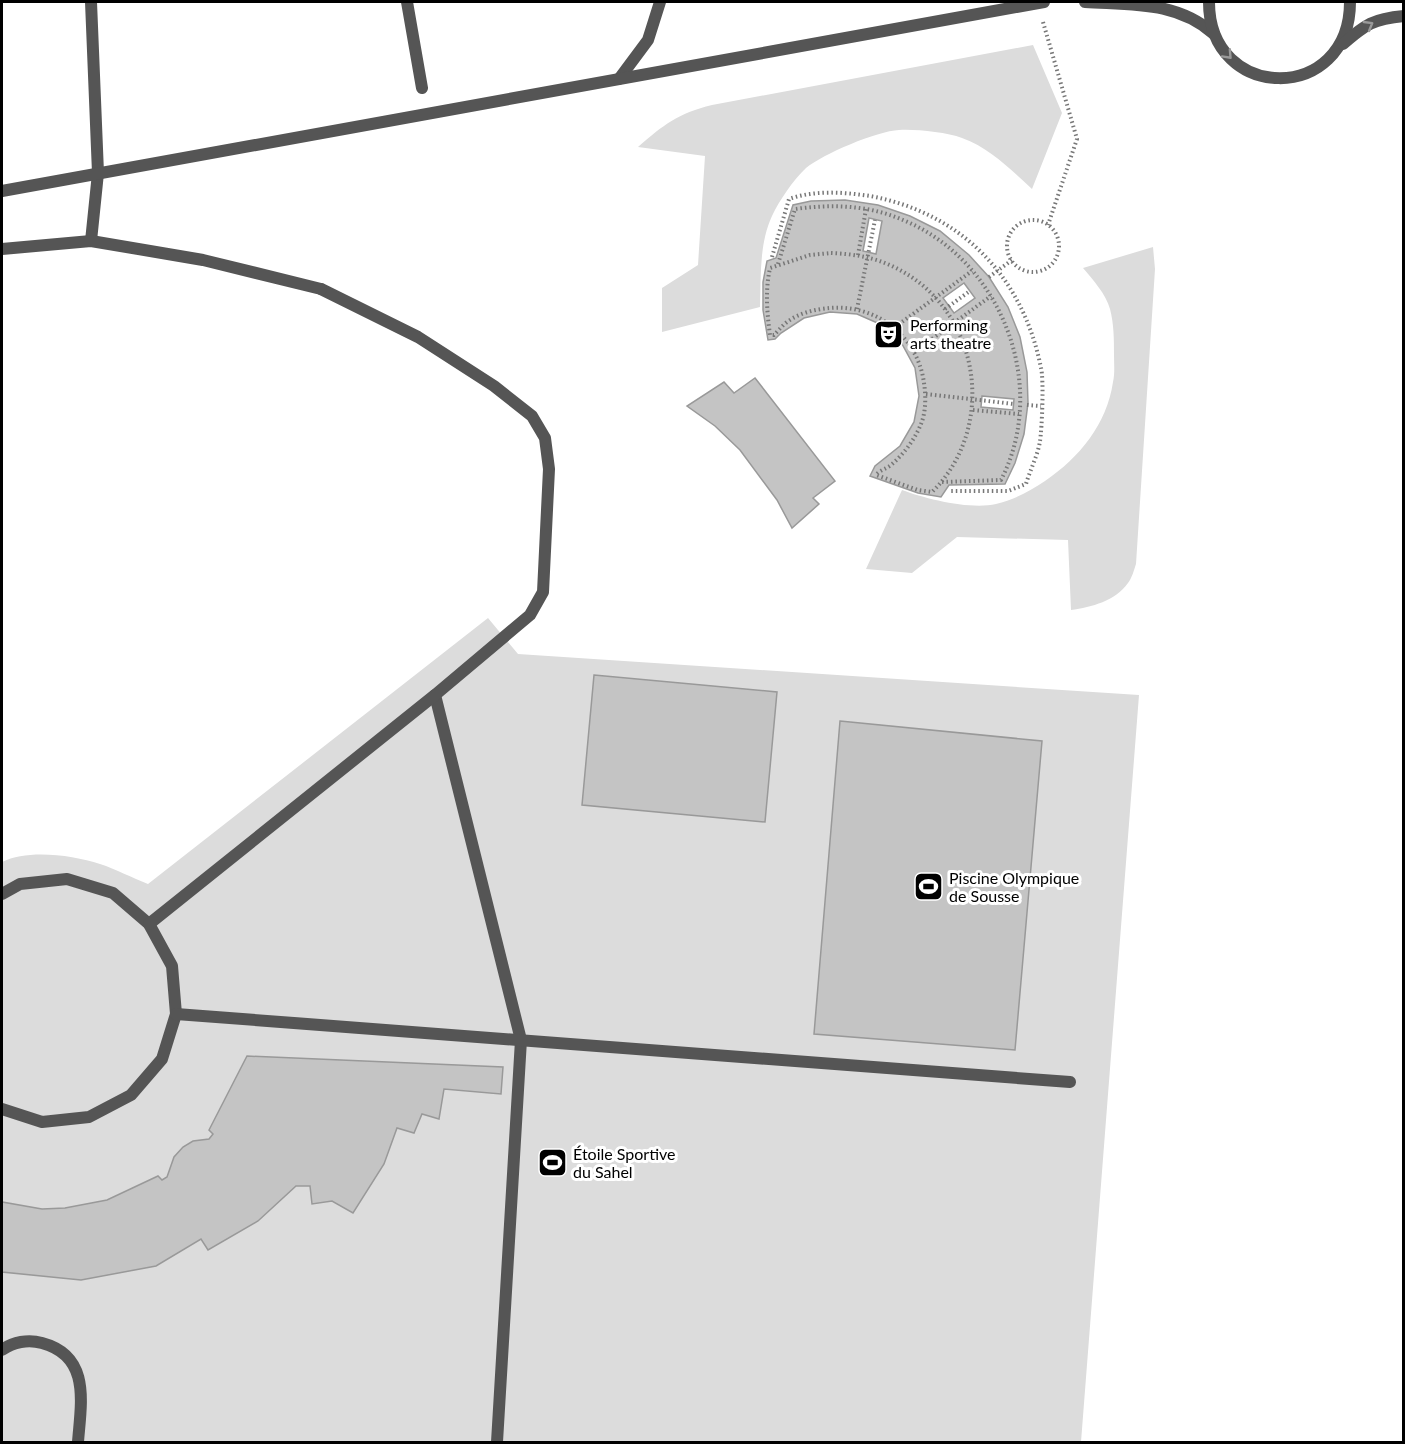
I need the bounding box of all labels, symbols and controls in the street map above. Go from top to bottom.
one-way arrow [1363,21,1373,32]
one-way arrow [1221,48,1232,58]
place label: Performing arts theatre [910,315,991,352]
theatre icon: Performing arts theatre [873,318,905,350]
place label: Piscine Olympique de Sousse [949,868,1079,905]
sports icon: Piscine Olympique de Sousse [912,871,944,903]
place label: Étoile Sportive du Sahel [573,1144,676,1181]
sports icon: Étoile Sportive du Sahel [536,1147,568,1179]

